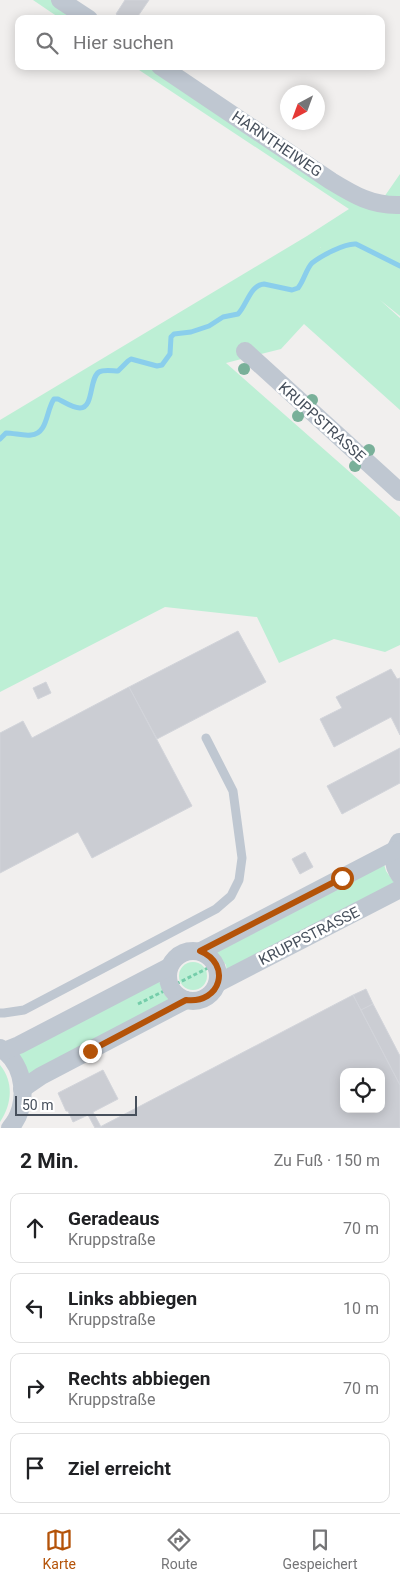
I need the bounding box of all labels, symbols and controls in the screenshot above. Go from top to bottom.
search box [15,15,385,70]
icon: search [33,29,61,57]
text: Hier suchen [73,31,174,54]
north arrow [280,85,325,130]
street label: HARNTHEIWEG [229,107,325,181]
street label: KRUPPSTRASSE [275,378,369,466]
route start [331,867,354,890]
street label: KRUPPSTRASSE [256,903,363,969]
route end [79,1040,102,1063]
map controls [340,1068,385,1113]
button: locate [340,1068,385,1113]
scale bar [15,1093,138,1116]
text: 50 m [22,1097,54,1113]
text: 2 Min. [20,1149,79,1173]
text: Zu Fuß · 150 m [274,1151,380,1170]
text: Geradeaus [68,1207,160,1230]
icon: ahead [21,1214,49,1242]
text: 70 m [343,1219,379,1238]
text: Kruppstraße [68,1230,156,1249]
text: Links abbiegen [68,1287,197,1310]
icon: left [21,1294,49,1322]
text: 10 m [343,1299,379,1318]
text: Kruppstraße [68,1310,156,1329]
text: Rechts abbiegen [68,1367,210,1390]
icon: right [21,1374,49,1402]
text: 70 m [343,1379,379,1398]
text: Kruppstraße [68,1390,156,1409]
icon: arrive [21,1454,49,1482]
text: Ziel erreicht [68,1457,171,1480]
tab: Karte [43,1526,76,1572]
tab: Route [161,1526,197,1572]
tab: Gespeichert [282,1526,357,1572]

